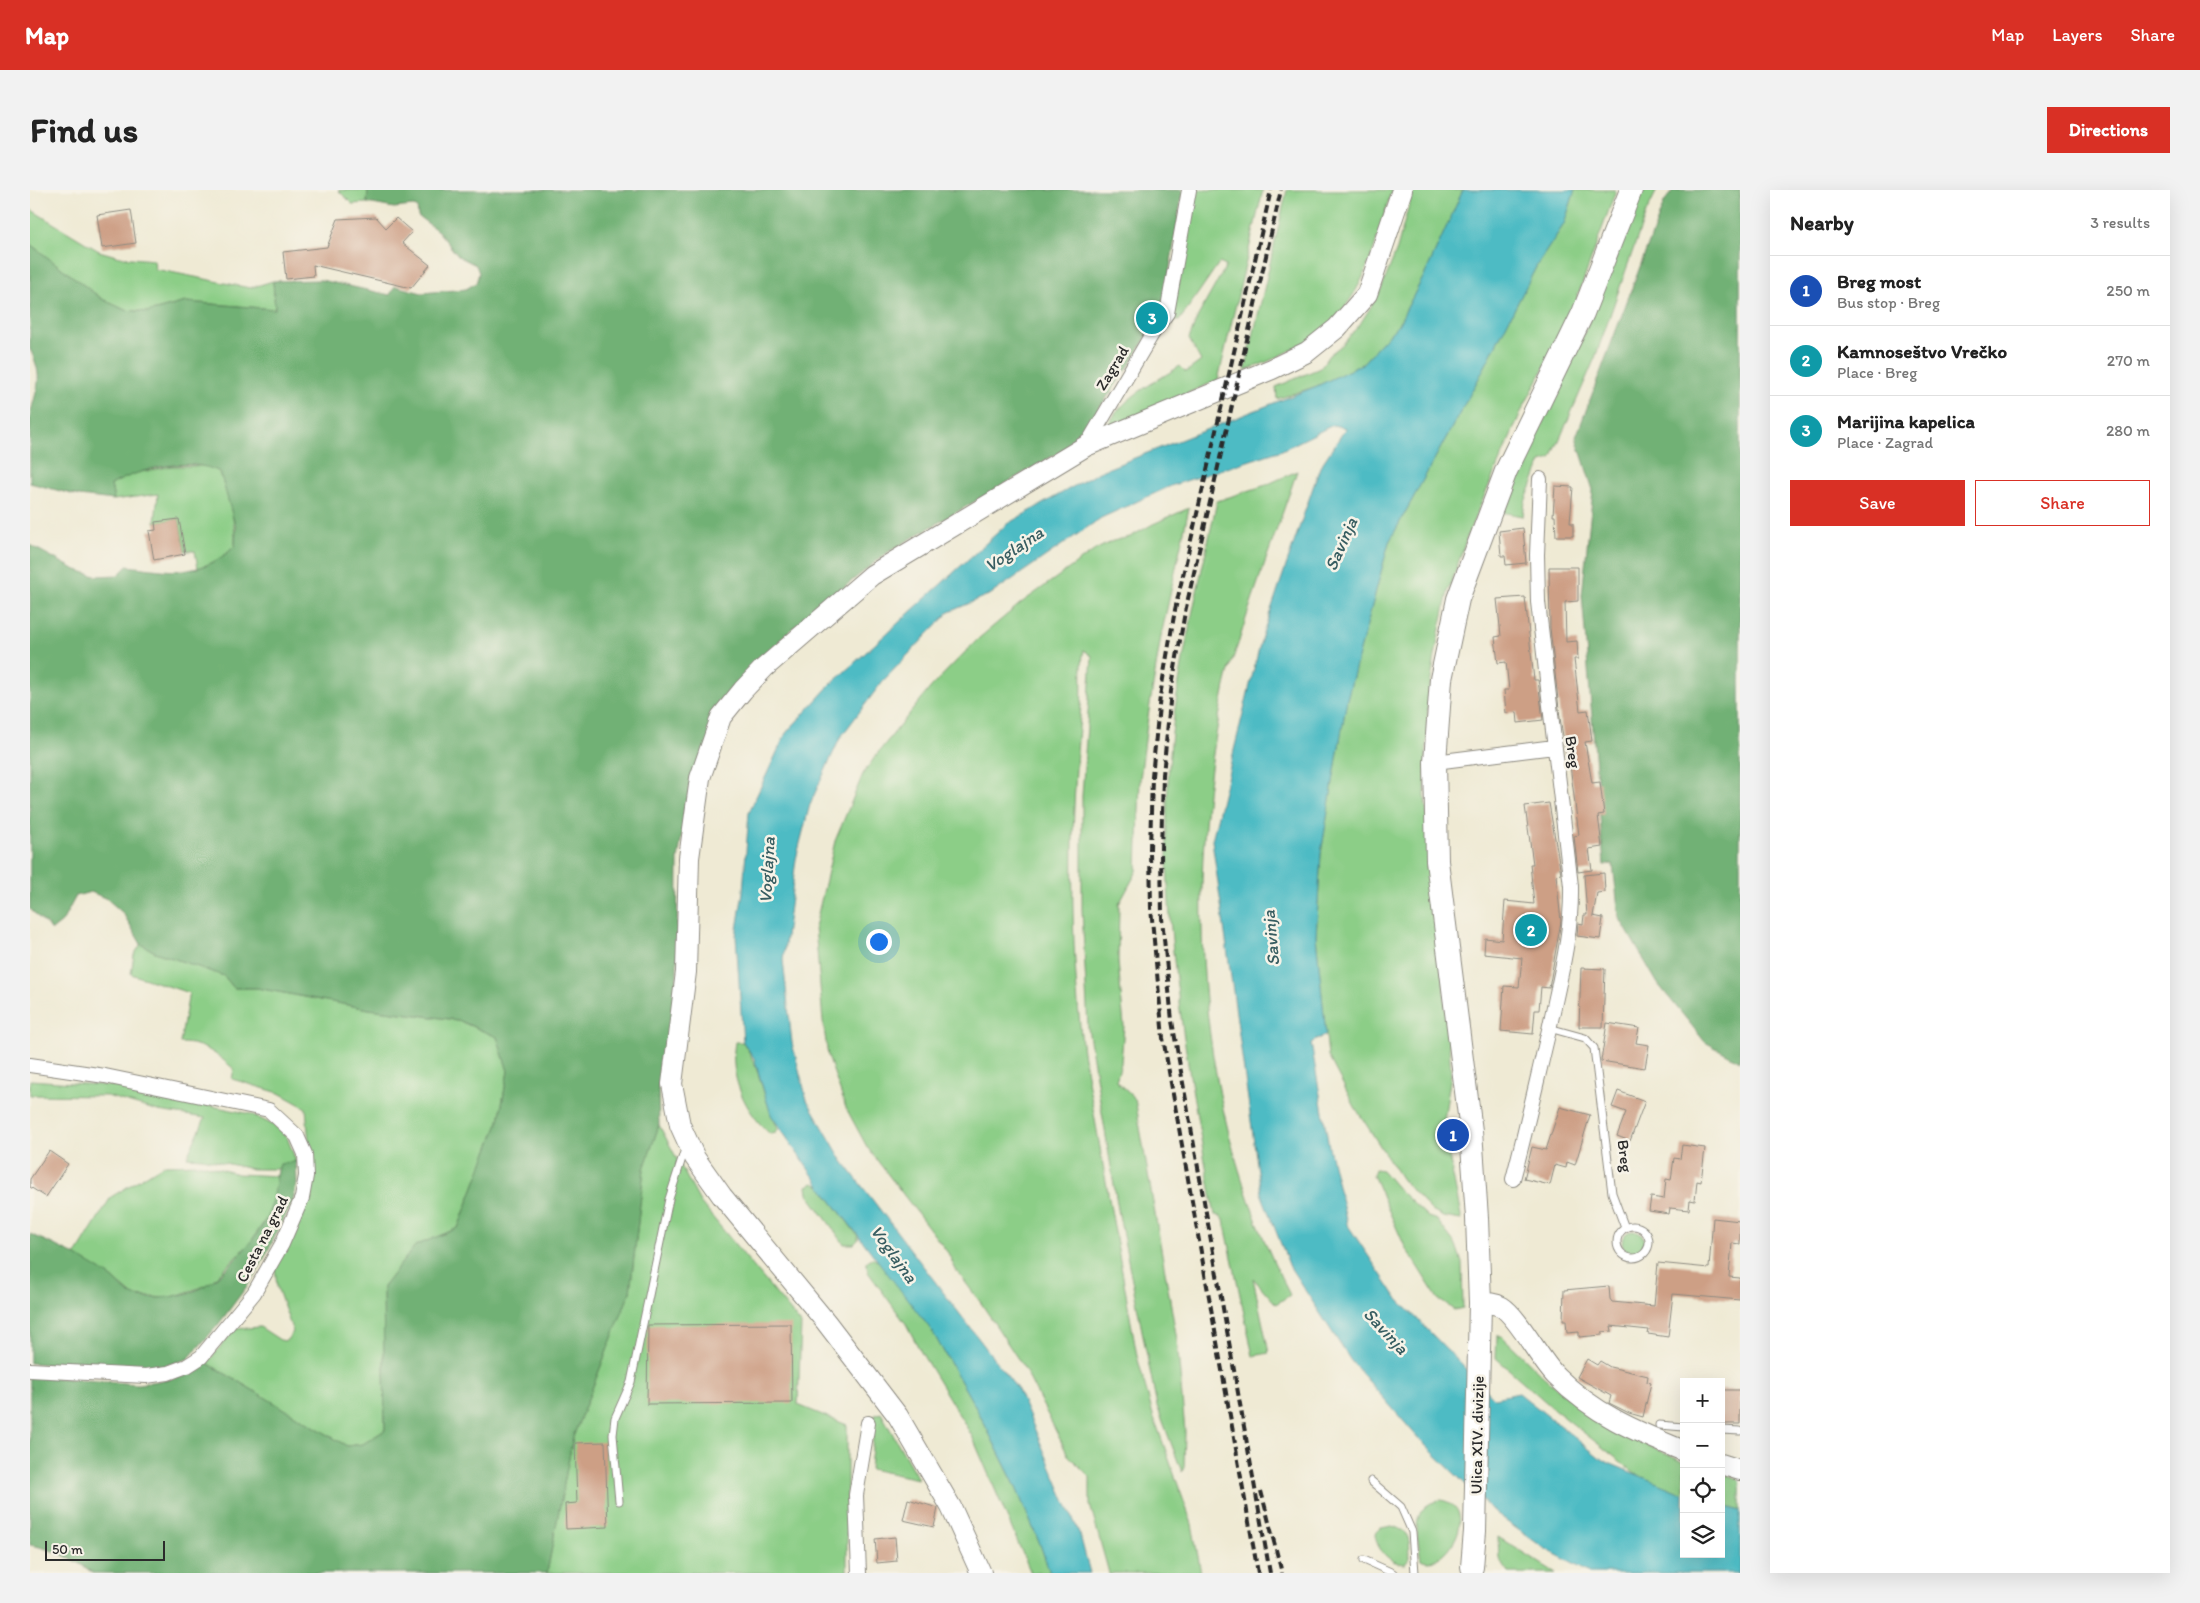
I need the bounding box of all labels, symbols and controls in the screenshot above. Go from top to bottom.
text: Map [25,21,69,50]
text: Map [1991,24,2024,46]
text: Layers [2052,24,2102,46]
text: Share [2130,24,2175,46]
button: Directions [2047,107,2170,153]
text: Find us [30,109,138,151]
text: Nearby [1790,210,1854,235]
text: 3 results [2090,213,2150,232]
text: Breg most [1837,270,1921,293]
text: 1 [1802,281,1810,300]
text: 250 m [2106,281,2150,300]
text: Bus stop · Breg [1837,293,1940,312]
pin: 3 [1136,299,1168,337]
text: Kamnoseštvo Vrečko [1837,340,2007,363]
street label: Zagrad [1091,342,1133,394]
text: 2 [1802,351,1810,370]
text: 270 m [2107,351,2150,370]
text: Place · Breg [1837,363,1917,382]
text: Marijina kapelica [1837,410,1975,433]
text: 3 [1802,421,1810,440]
text: 280 m [2106,421,2150,440]
text: Place · Zagrad [1837,433,1933,452]
button: Save [1790,480,1965,526]
button: Share [1975,480,2150,526]
water label: Savinja [1320,513,1363,574]
water label: Voglajna [980,521,1048,577]
street label: Breg [1561,735,1585,770]
water label: Voglajna [754,836,780,904]
water label: Savinja [1258,909,1284,967]
pin: 2 [1515,911,1547,949]
your location [866,929,892,955]
pin: 1 [1437,1116,1469,1154]
street label: Breg [1614,1139,1637,1174]
street label: Cesta na grad [232,1192,292,1286]
water label: Voglajna [866,1221,923,1288]
water label: Savinja [1359,1303,1413,1359]
street label: Ulica XIV. divizije [1466,1376,1488,1494]
map controls [1680,1378,1725,1558]
button: + [1680,1378,1725,1423]
button: − [1680,1423,1725,1468]
button: locate [1680,1468,1725,1513]
button: layers [1680,1513,1725,1558]
scale bar [45,1538,165,1561]
text: 50 m [52,1541,83,1558]

